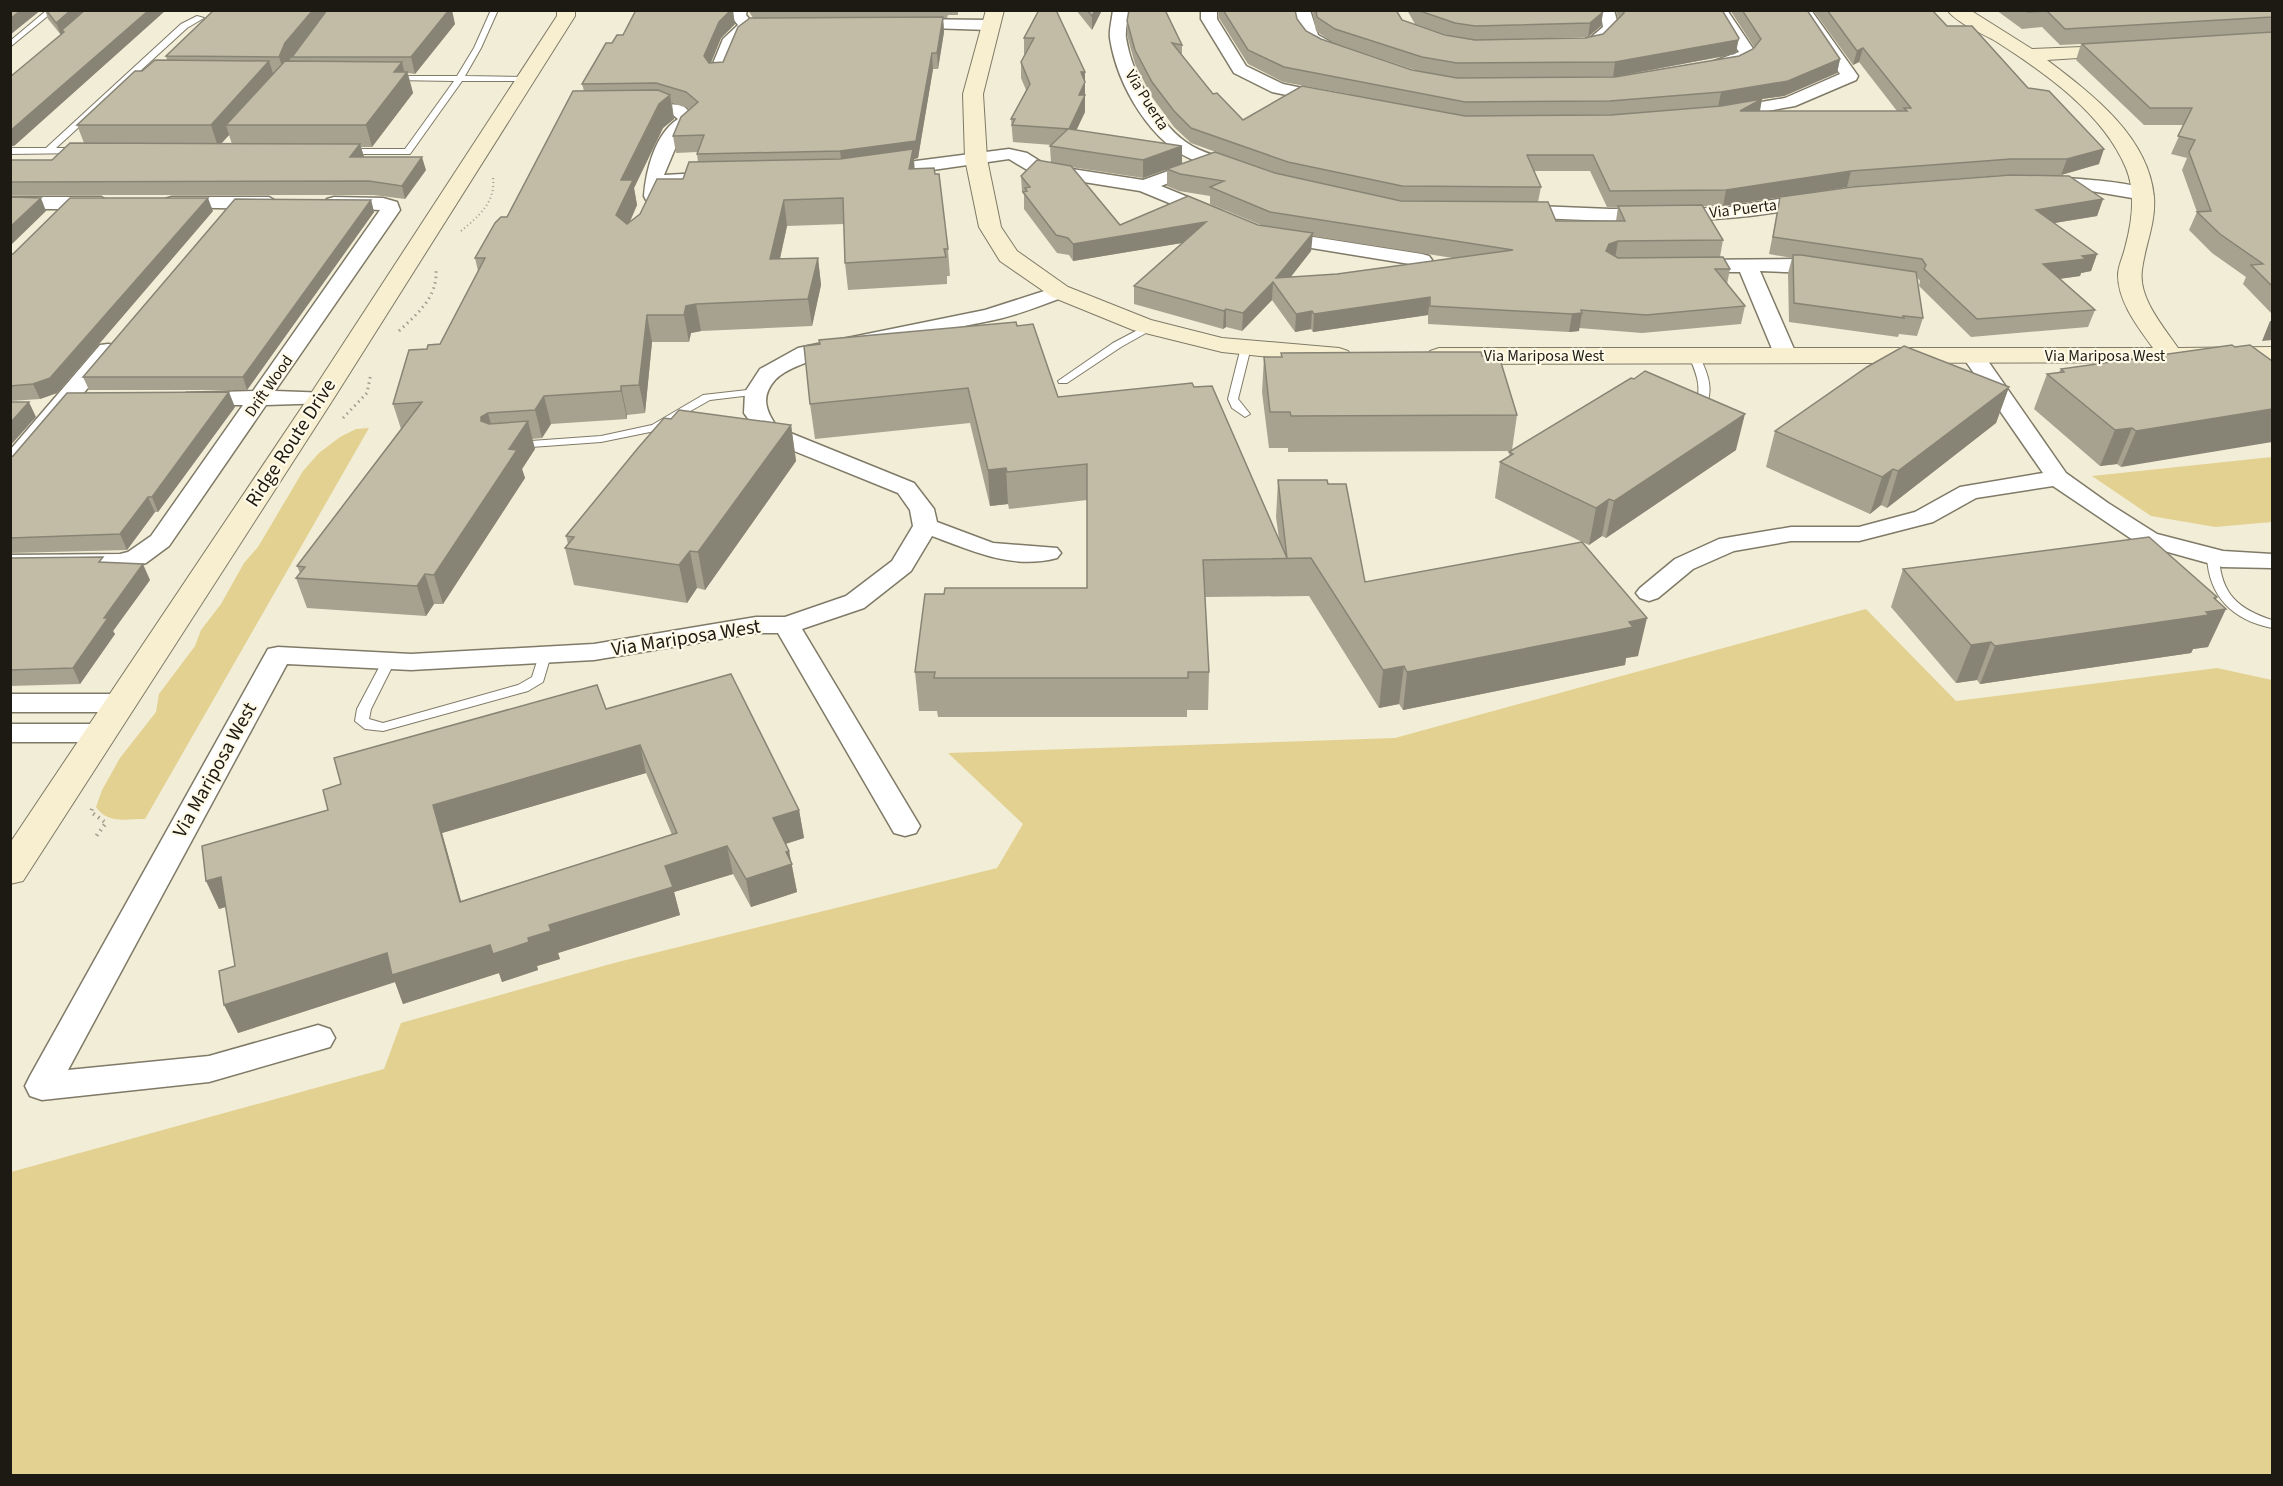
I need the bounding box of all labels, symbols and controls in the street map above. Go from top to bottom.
street label: Via Puerta [1120,65,1174,135]
street label: Via Puerta [1708,194,1778,224]
street label: Via Mariposa West [1484,345,1605,367]
street label: Via Mariposa West [2045,345,2166,367]
street label: Drift Wood [240,351,298,421]
street label: Ridge Route Drive [239,373,343,513]
street label: Via Mariposa West [609,612,763,664]
street label: Via Mariposa West [166,697,264,843]

